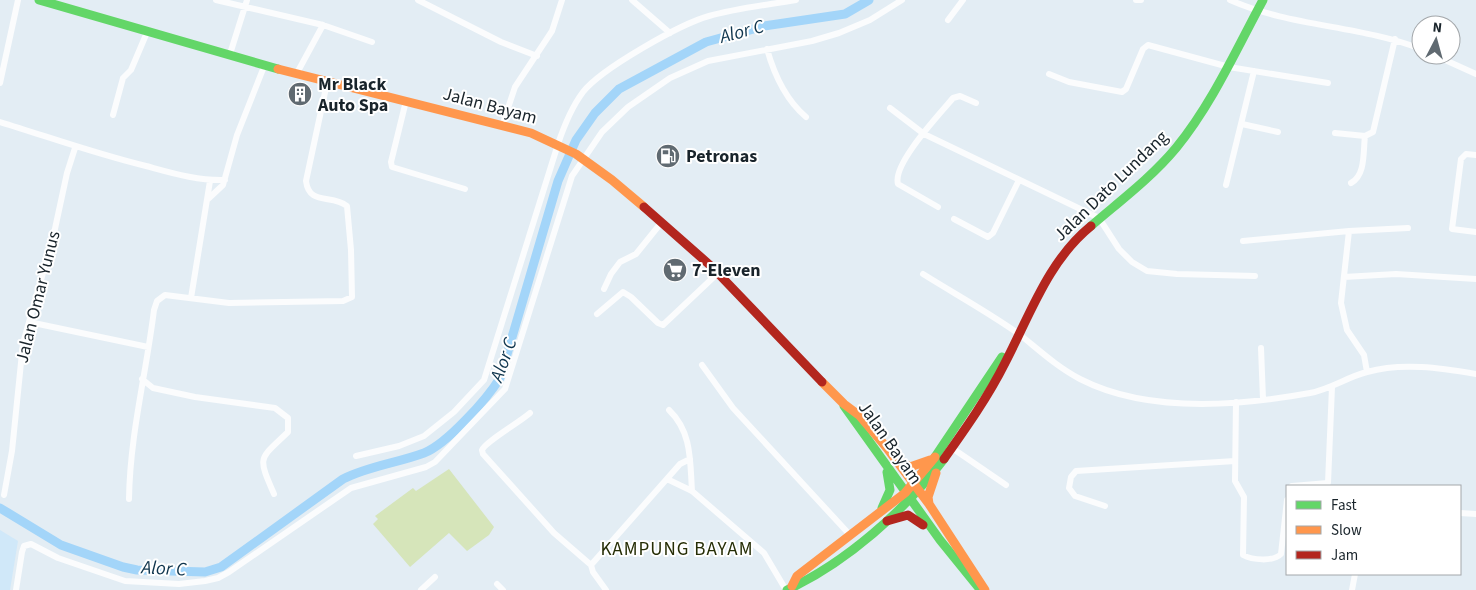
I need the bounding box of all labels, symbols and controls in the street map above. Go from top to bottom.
water label: Alor C [716,13,768,51]
north arrow [1411,15,1461,65]
text: N [1432,18,1443,38]
place label: Mr Black Auto Spa [317,72,388,118]
building icon: Mr Black Auto Spa [287,81,313,107]
street label: Jalan Bayam [440,81,540,131]
street label: Jalan Dato Lundang [1048,125,1174,247]
fuel station icon: Petronas [655,143,681,169]
place label: Petronas [686,144,757,169]
street label: Jalan Omar Yunus [9,228,67,366]
supermarket icon: 7-Eleven [662,257,688,283]
place label: 7-Eleven [692,258,761,283]
water label: Alor C [483,334,525,387]
street label: Jalan Bayam [852,396,928,490]
legend [1286,485,1461,575]
text: Fast [1331,495,1357,516]
text: Slow [1331,520,1362,541]
district label: KAMPUNG BAYAM [601,536,753,563]
text: Jam [1331,545,1358,566]
water label: Alor C [140,554,188,584]

